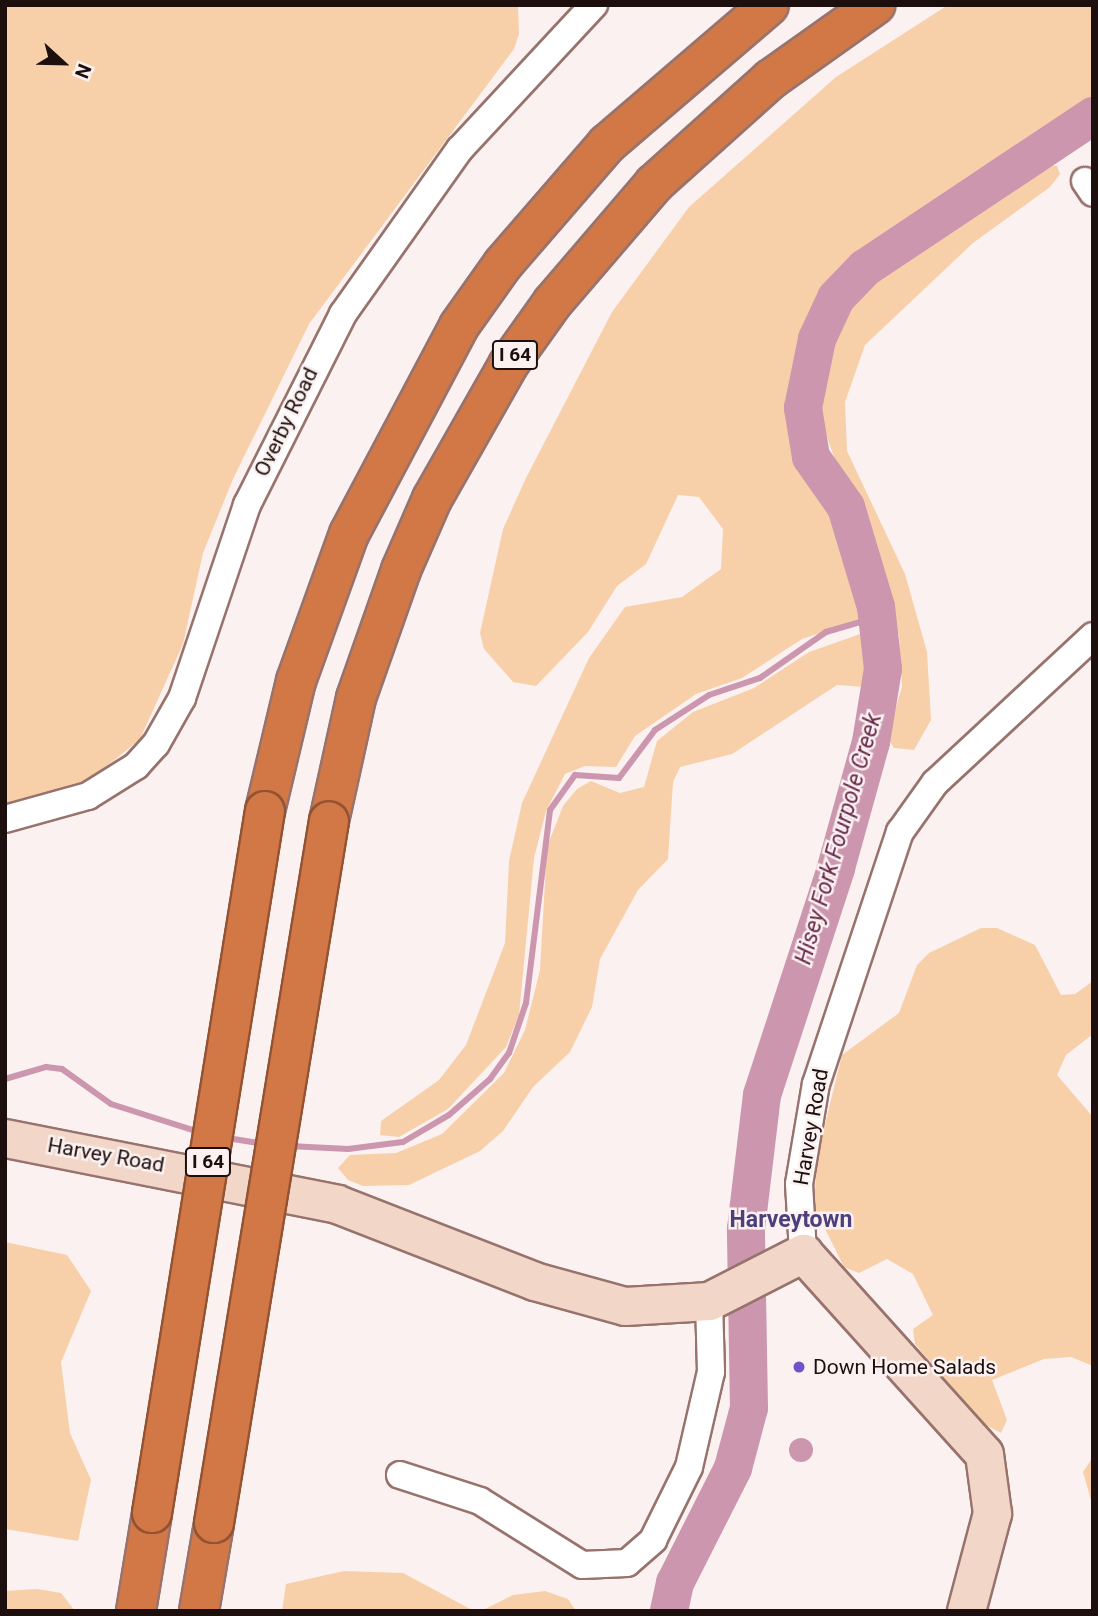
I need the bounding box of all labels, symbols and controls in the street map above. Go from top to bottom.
north arrow [28,28,98,98]
text: N [70,61,96,82]
road number: I 64 [490,340,540,370]
street label: Overby Road [249,364,323,480]
water label: Hisey Fork Fourpole Creek [790,710,888,968]
street label: Harvey Road [788,1067,834,1187]
street label: Harvey Road [46,1132,166,1178]
road number: I 64 [184,1146,232,1178]
district label: Harveytown [730,1206,852,1234]
place label: Down Home Salads [813,1354,996,1380]
marker: Down Home Salads [791,1359,807,1375]

